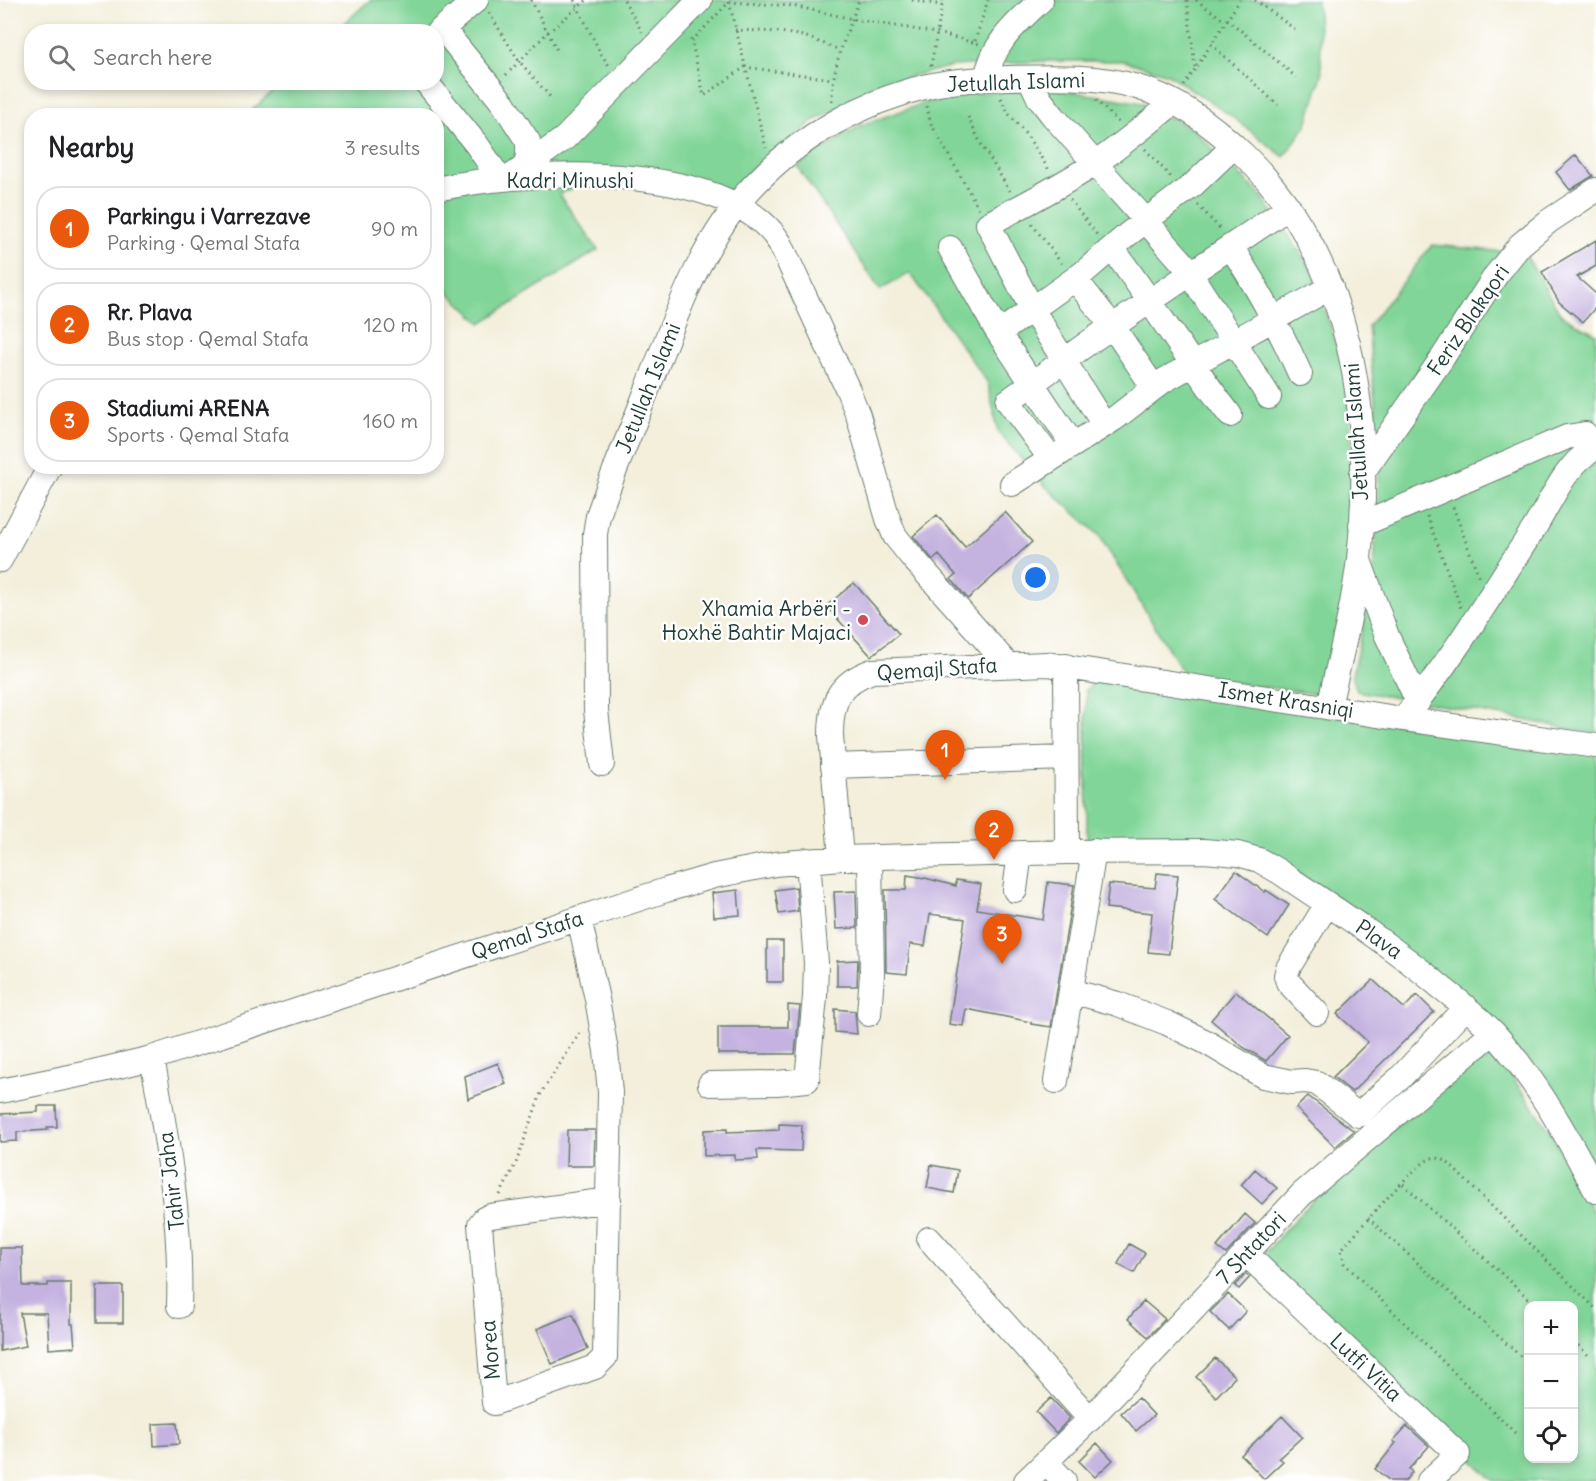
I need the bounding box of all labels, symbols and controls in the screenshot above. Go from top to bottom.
search box [24,24,444,90]
icon: search [45,41,78,74]
text: Search here [93,43,212,71]
street label: Jetullah Islami [946,66,1086,98]
text: Nearby [48,131,134,164]
text: 3 results [344,135,420,160]
street label: Kadri Minushi [506,167,634,194]
text: Parkingu i Varrezave [107,202,311,230]
text: 1 [66,216,73,241]
text: 90 m [371,216,418,241]
text: Parking · Qemal Stafa [107,230,300,255]
street label: Feriz Blakqori [1421,259,1515,381]
text: Rr. Plava [107,298,192,326]
text: 2 [64,312,75,337]
text: 120 m [364,312,418,337]
street label: Jetullah Islami [610,319,686,457]
text: Bus stop · Qemal Stafa [107,326,309,351]
street label: Jetullah Islami [1338,362,1374,502]
text: Stadiumi ARENA [107,394,269,422]
text: 3 [64,408,75,433]
text: 160 m [363,408,418,433]
text: Sports · Qemal Stafa [107,422,289,447]
your location [1021,563,1050,592]
place label: Xhamia Arbëri - Hoxhë Bahtir Majaci [662,595,851,646]
marker: Xhamia Arbëri - Hoxhë Bahtir Majaci [856,613,870,627]
street label: Qemajl Stafa [876,651,998,687]
street label: Ismet Krasniqi [1216,676,1356,724]
pin: 1 [926,730,964,780]
pin: 2 [974,810,1014,860]
street label: Qemal Stafa [468,904,586,966]
street label: Plava [1350,913,1408,965]
pin: 3 [982,914,1022,964]
street label: Tahir Jaha [152,1130,190,1232]
street label: 7 Shtatori [1210,1206,1292,1290]
map controls [1524,1301,1578,1463]
button: + [1524,1301,1578,1355]
street label: Morea [474,1319,506,1381]
street label: Lutfi Vitia [1324,1327,1408,1407]
button: − [1524,1355,1578,1409]
button: locate [1524,1409,1578,1463]

